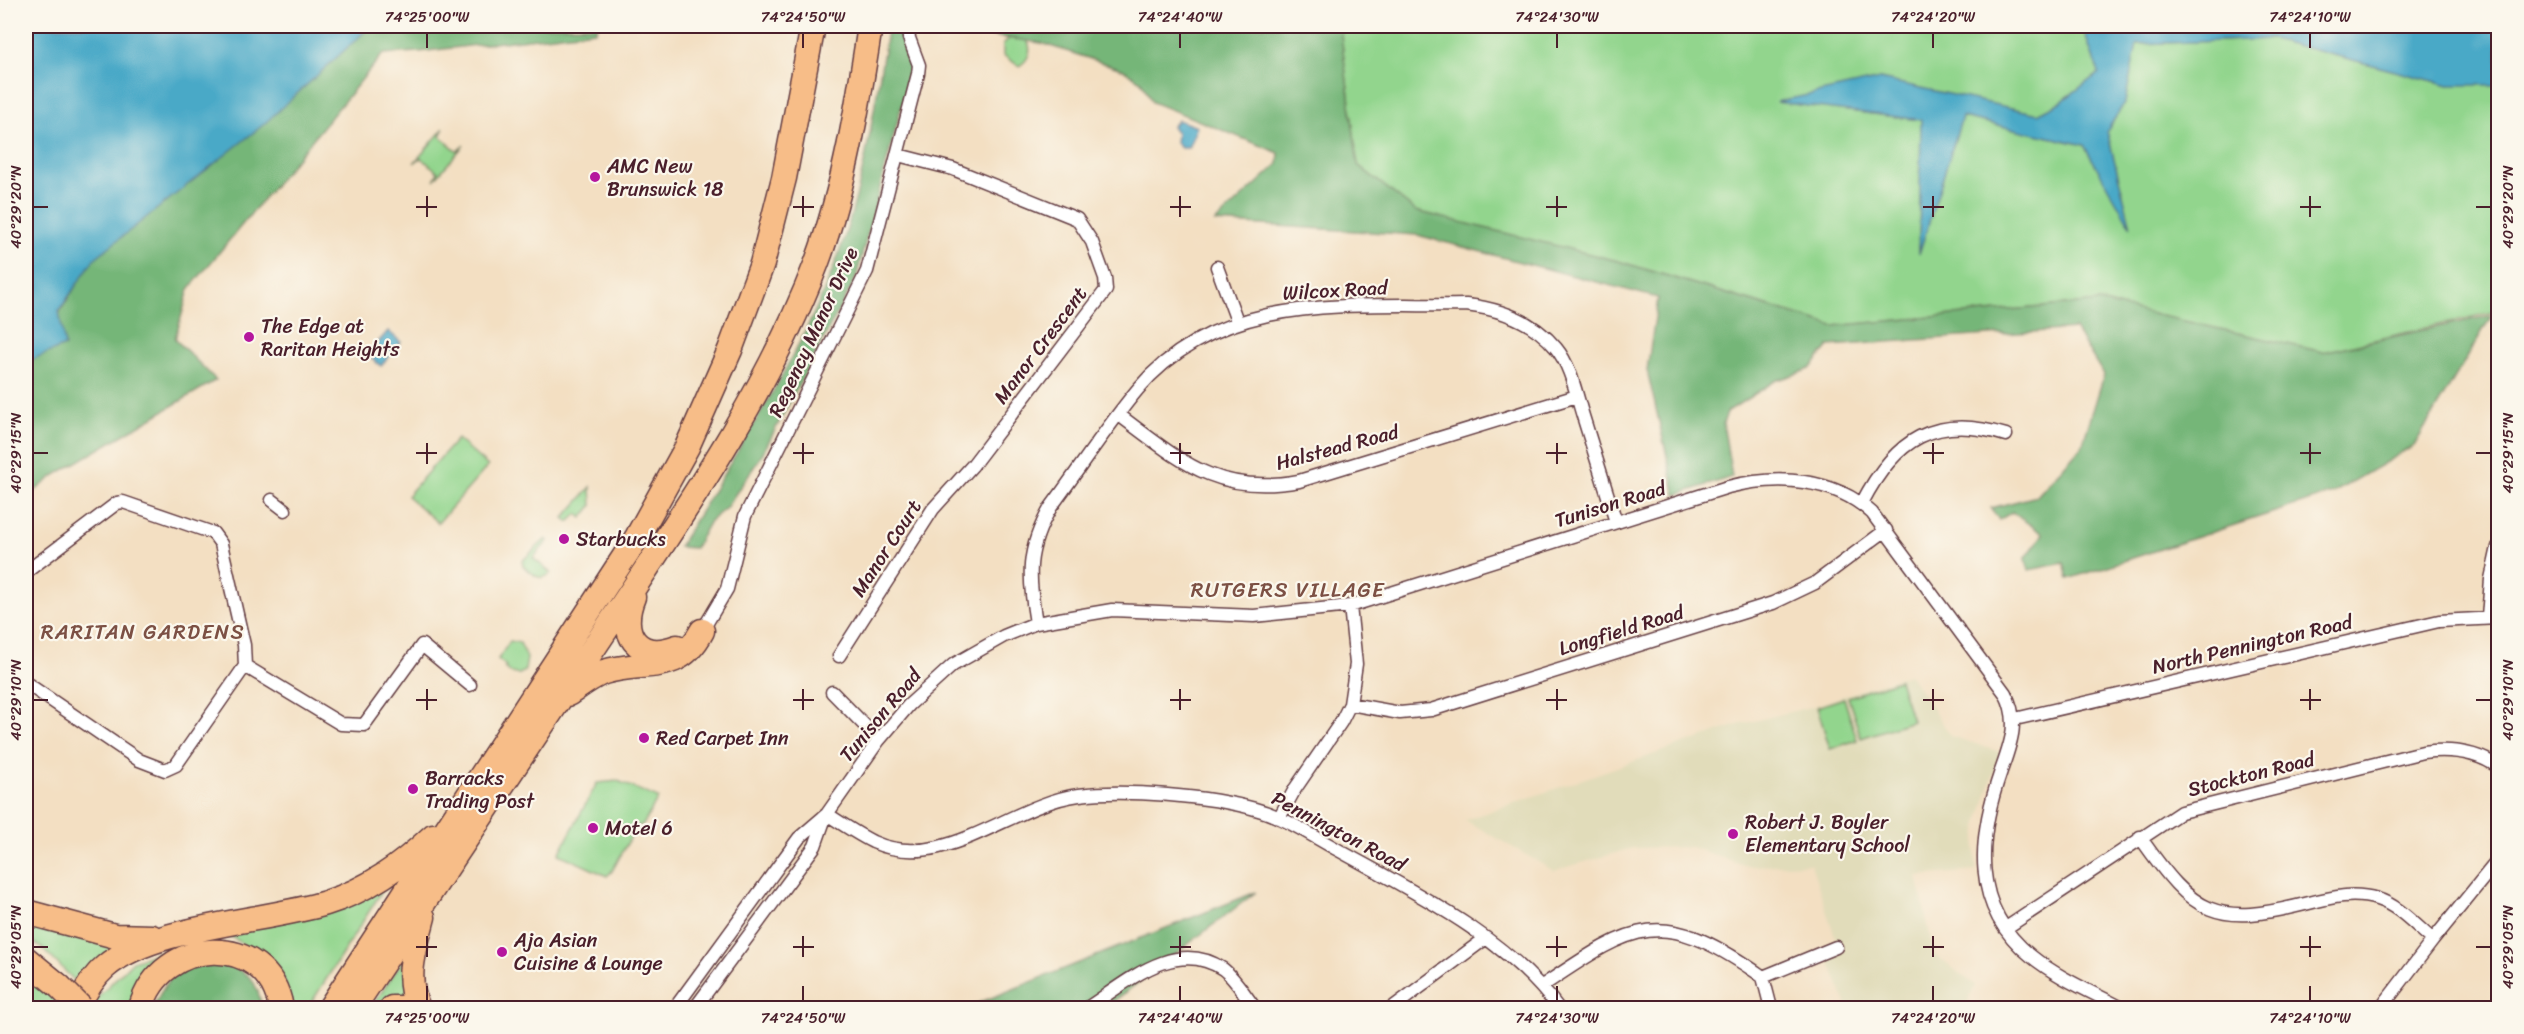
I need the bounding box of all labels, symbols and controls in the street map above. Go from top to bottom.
text: 74°25'00"W [385,4,470,30]
text: 74°24'50"W [761,4,846,30]
text: 74°24'40"W [1138,4,1223,30]
text: 74°24'30"W [1515,4,1599,30]
text: 74°24'20"W [1891,4,1975,30]
text: 74°24'10"W [2269,4,2351,30]
place label: AMC New Brunswick 18 [606,149,723,207]
text: 40°29'20"N [3,165,29,249]
text: 40°29'20"N [2495,165,2521,249]
marker: AMC New Brunswick 18 [588,170,602,184]
street label: Regency Manor Drive [759,241,868,423]
street label: Wilcox Road [1282,270,1390,311]
street label: Manor Crescent [984,279,1097,412]
place label: The Edge at Raritan Heights [261,309,400,367]
marker: The Edge at Raritan Heights [242,330,256,344]
text: 40°29'15"N [3,412,29,493]
text: 40°29'15"N [2495,412,2521,493]
street label: Halstead Road [1272,414,1404,481]
street label: Tunison Road [1550,471,1671,538]
street label: Manor Court [842,492,931,604]
place label: Starbucks [576,522,667,557]
marker: Starbucks [557,532,571,546]
district label: RUTGERS VILLAGE [1191,571,1385,609]
street label: Longfield Road [1554,594,1690,666]
street label: North Pennington Road [2149,604,2357,685]
district label: RARITAN GARDENS [41,613,245,651]
text: 40°29'10"N [3,659,29,741]
street label: Tunison Road [830,659,931,770]
text: 40°29'10"N [2495,659,2521,741]
place label: Red Carpet Inn [656,721,789,756]
marker: Red Carpet Inn [637,731,651,745]
street label: Stockton Road [2184,741,2320,807]
place label: Barracks Trading Post [425,761,535,819]
street label: Pennington Road [1265,781,1414,882]
marker: Barracks Trading Post [406,782,420,796]
place label: Robert J. Boyler Elementary School [1745,805,1910,863]
place label: Motel 6 [605,811,673,846]
marker: Motel 6 [586,821,600,835]
marker: Robert J. Boyler Elementary School [1726,827,1740,841]
text: 40°29'05"N [3,904,29,989]
text: 40°29'05"N [2495,904,2521,989]
place label: Aja Asian Cuisine & Lounge [513,923,663,981]
marker: Aja Asian Cuisine & Lounge [495,945,509,959]
text: 74°25'00"W [385,1005,470,1031]
text: 74°24'50"W [761,1005,846,1031]
text: 74°24'40"W [1138,1005,1223,1031]
text: 74°24'30"W [1515,1005,1599,1031]
text: 74°24'20"W [1891,1005,1975,1031]
text: 74°24'10"W [2269,1005,2351,1031]

